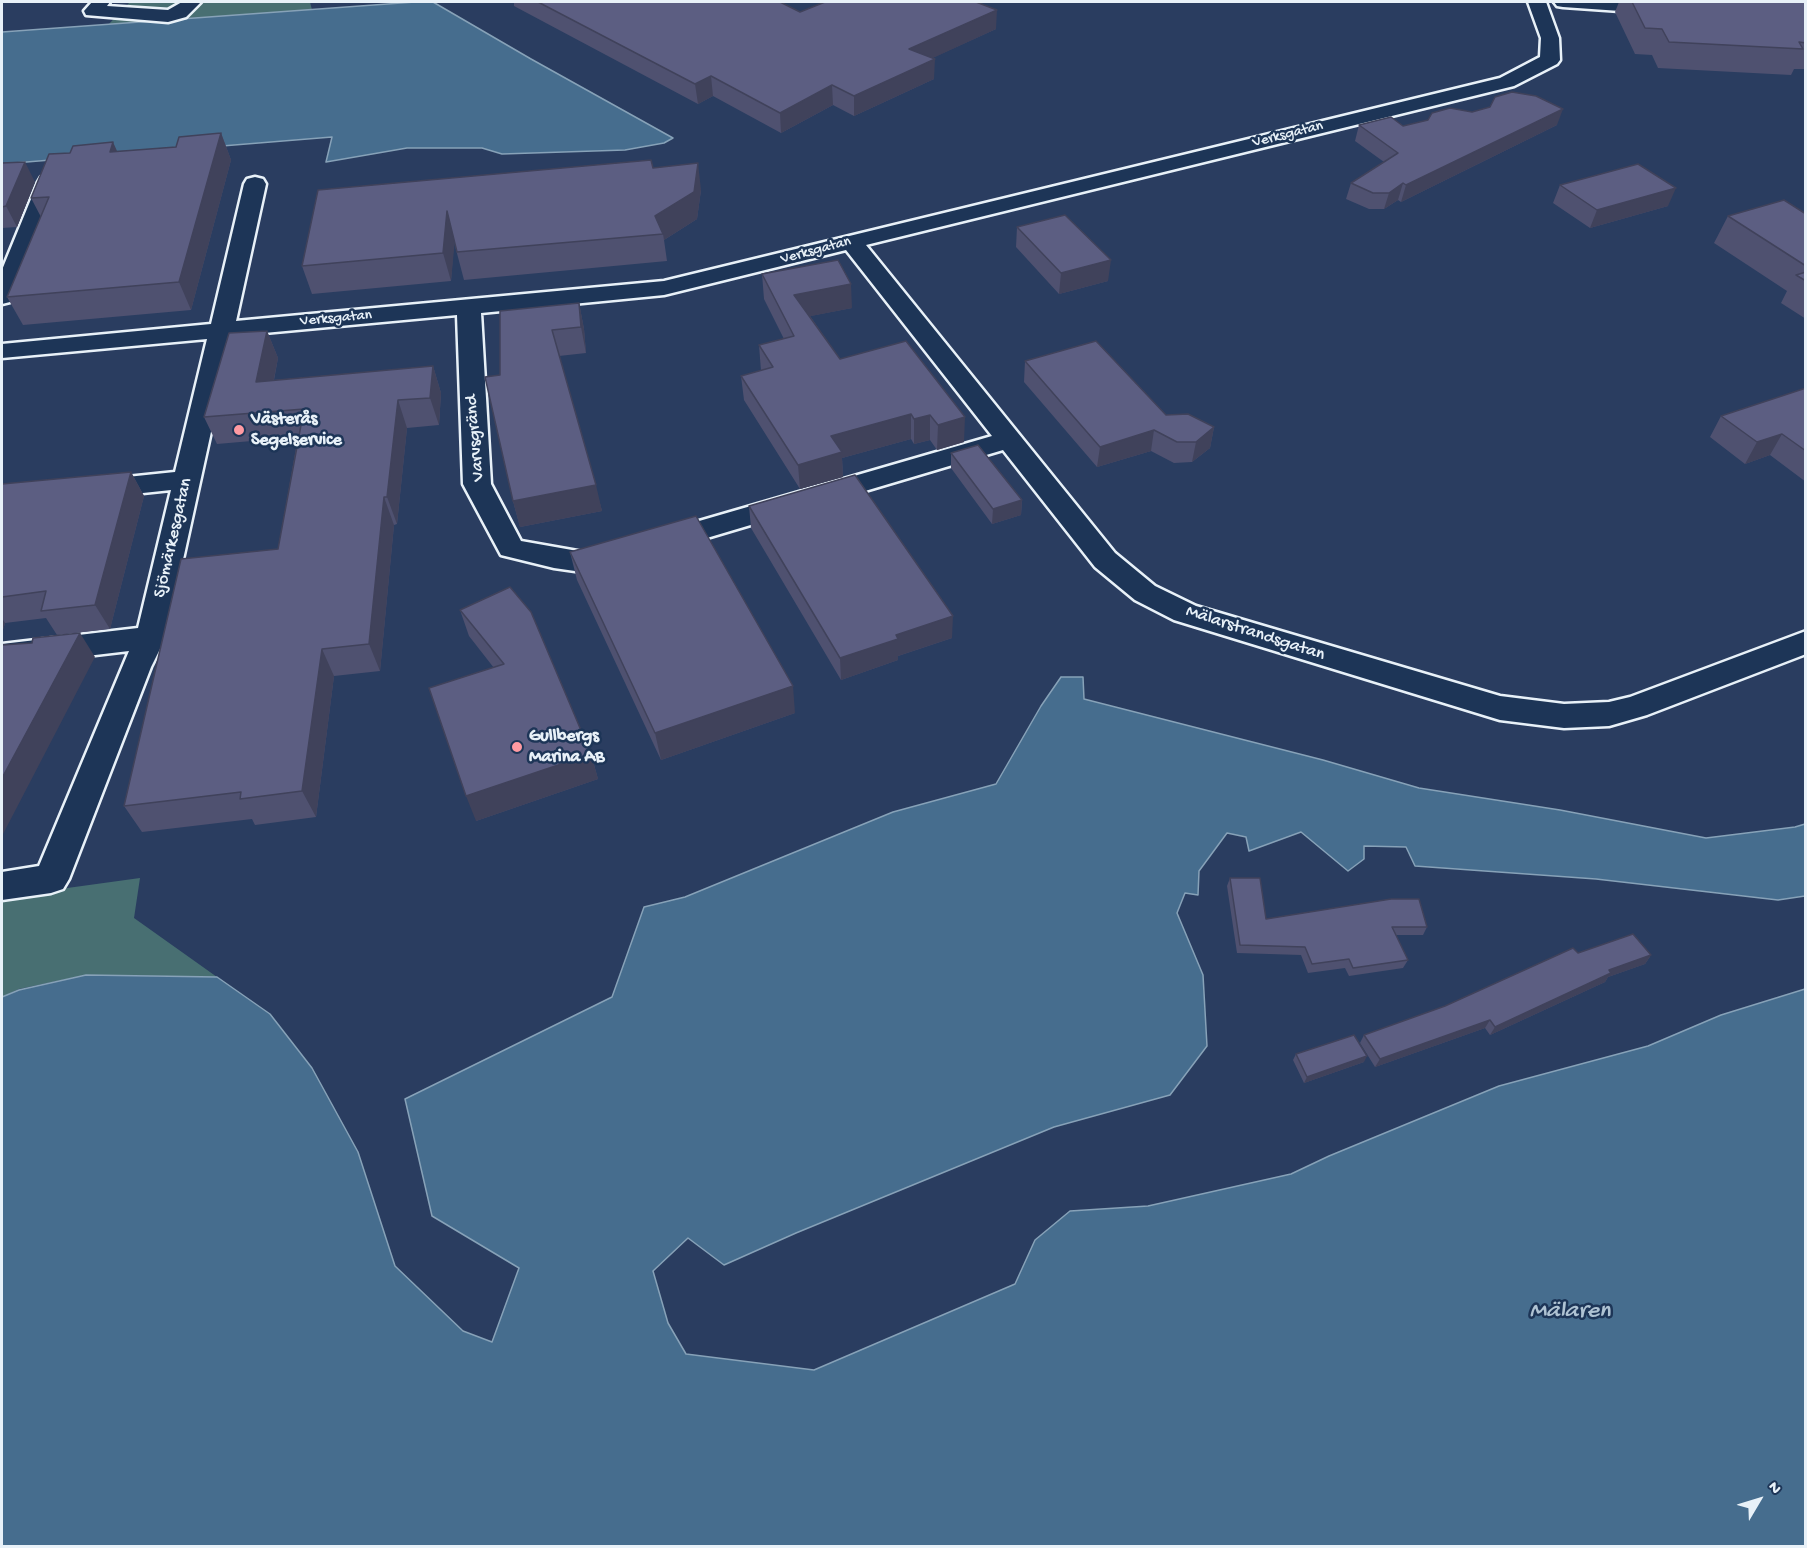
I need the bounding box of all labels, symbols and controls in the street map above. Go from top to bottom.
street label: Verksgatan [1251,118,1325,152]
street label: Verksgatan [779,233,853,269]
street label: Verksgatan [299,307,373,331]
street label: Varvsgränd [461,394,491,482]
place label: Västerås Segelservice [251,409,342,452]
marker: Västerås Segelservice [232,423,246,437]
street label: Sjömärkesgatan [150,476,198,600]
street label: Mälarstrandsgatan [1183,601,1327,667]
place label: Gullbergs Marina AB [529,726,604,768]
marker: Gullbergs Marina AB [510,740,524,754]
water label: Mälaren [1530,1298,1610,1326]
north arrow [1729,1470,1789,1530]
text: N [1763,1479,1784,1499]

